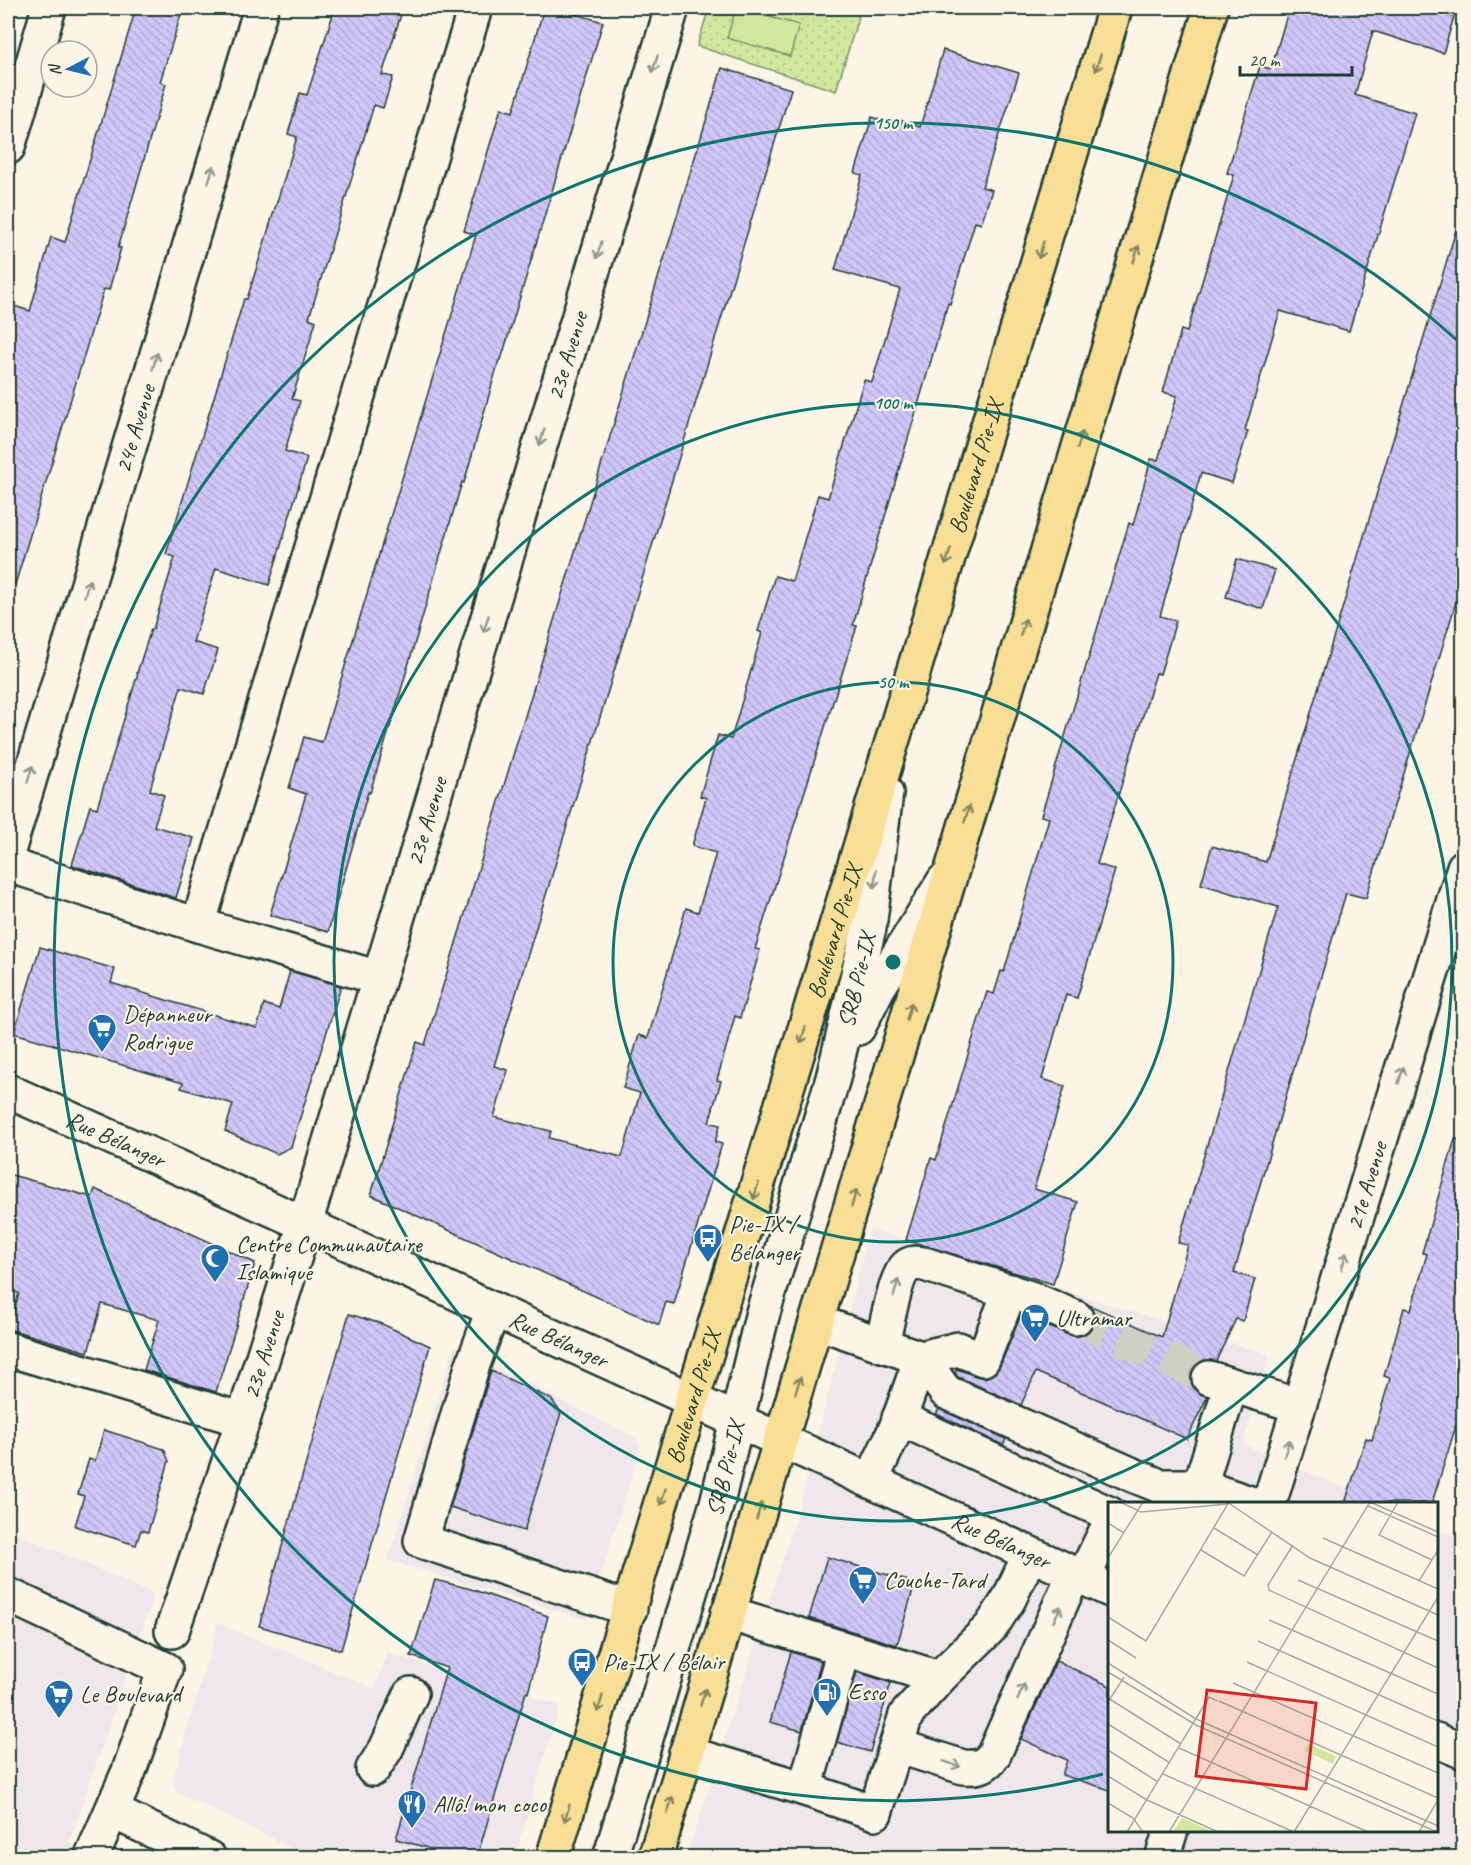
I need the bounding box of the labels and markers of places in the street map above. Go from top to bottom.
centre of rings [883,952,903,972]
place label: Dépanneur Rodrigue [123,999,214,1057]
supermarket icon: Dépanneur Rodrigue [86,1012,118,1054]
place label: Pie-IX / Bélanger [729,1209,802,1267]
bus stop icon: Pie-IX / Bélanger [692,1222,724,1264]
place label: Centre Communautaire Islamique [236,1229,424,1287]
mosque icon: Centre Communautaire Islamique [199,1242,231,1284]
supermarket icon: Ultramar [1019,1302,1051,1344]
place label: Ultramar [1056,1303,1133,1333]
supermarket icon: Couche-Tard [847,1564,879,1606]
place label: Couche-Tard [884,1565,989,1595]
bus stop icon: Pie-IX / Bélair [566,1646,598,1688]
place label: Pie-IX / Bélair [603,1647,727,1677]
fuel station icon: Esso [811,1676,843,1718]
place label: Esso [848,1677,887,1707]
supermarket icon: Le Boulevard [43,1678,75,1720]
place label: Le Boulevard [80,1679,185,1709]
restaurant icon: Allô! mon coco [396,1788,428,1830]
place label: Allô! mon coco [433,1789,547,1819]

